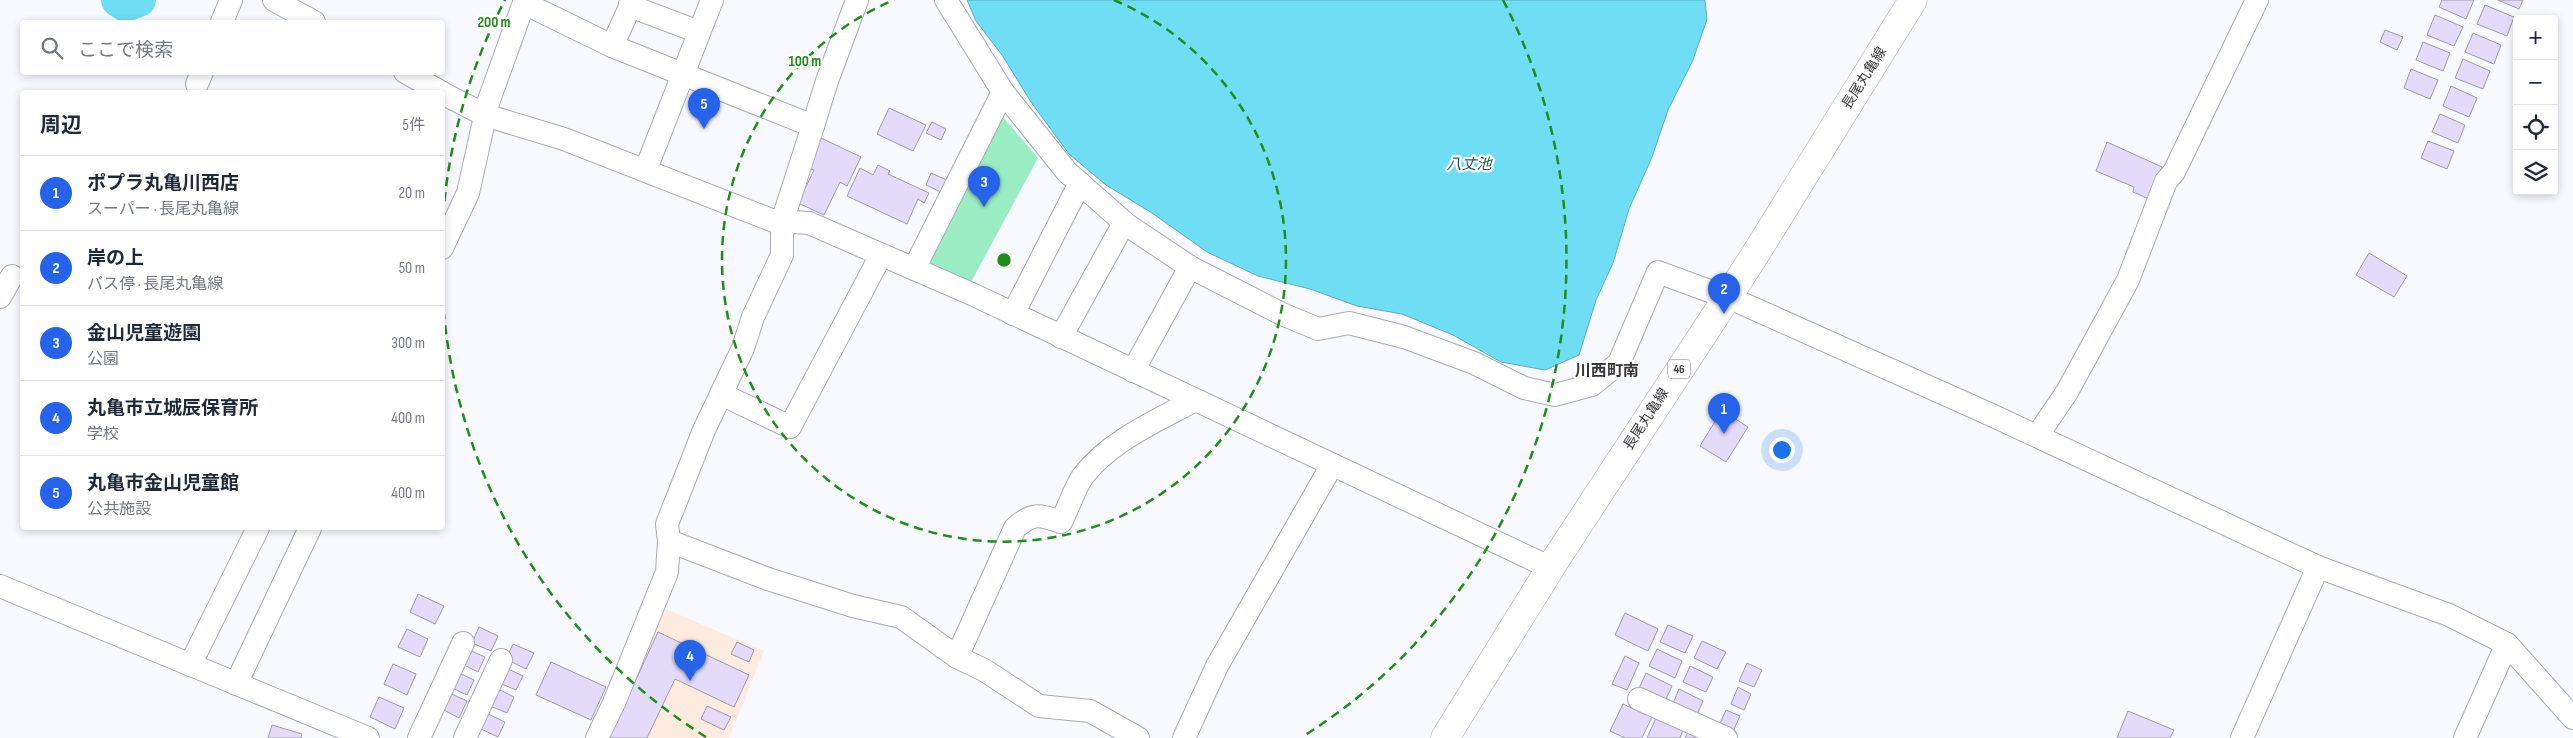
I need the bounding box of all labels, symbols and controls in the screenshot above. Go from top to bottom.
text: 200 m [477,13,511,32]
map controls [2513,15,2558,195]
button: + [2513,15,2558,60]
search box [20,20,445,75]
icon: search [38,34,66,62]
text: ここで検索 [78,39,173,62]
street label: 長尾丸亀線 [1838,44,1890,112]
text: 100 m [789,52,821,71]
button: − [2513,60,2558,105]
pin: 5 [688,88,720,129]
button: locate [2513,105,2558,150]
text: 周辺 [40,113,82,138]
text: 5件 [403,116,425,135]
button: layers [2513,150,2558,195]
water label: 八丈池 [1446,155,1493,174]
pin: 3 [968,166,1000,207]
text: ポプラ丸亀川西店 [87,172,239,195]
text: 1 [53,184,59,203]
text: 20 m [398,184,425,203]
text: スーパー · 長尾丸亀線 [87,200,239,219]
text: 岸の上 [87,247,144,270]
centre of rings [995,251,1013,269]
text: 2 [52,259,60,278]
text: 50 m [399,259,425,278]
pin: 2 [1708,273,1740,314]
text: バス停 · 長尾丸亀線 [87,275,223,294]
text: 金山児童遊園 [87,322,201,345]
text: 3 [52,334,60,353]
text: 300 m [391,334,425,353]
text: 公園 [87,350,119,369]
road number: 46 [1668,359,1690,378]
district label: 川西町南 [1575,362,1639,381]
street label: 長尾丸亀線 [1620,385,1672,453]
pin: 1 [1708,393,1740,434]
text: 丸亀市立城辰保育所 [87,397,258,420]
text: 4 [52,409,60,428]
text: 400 m [391,409,425,428]
text: 学校 [87,425,119,444]
your location [1769,437,1795,463]
text: 丸亀市金山児童館 [87,472,239,495]
text: 5 [52,484,60,503]
text: 400 m [391,484,425,503]
text: 公共施設 [87,500,151,519]
pin: 4 [674,640,706,681]

